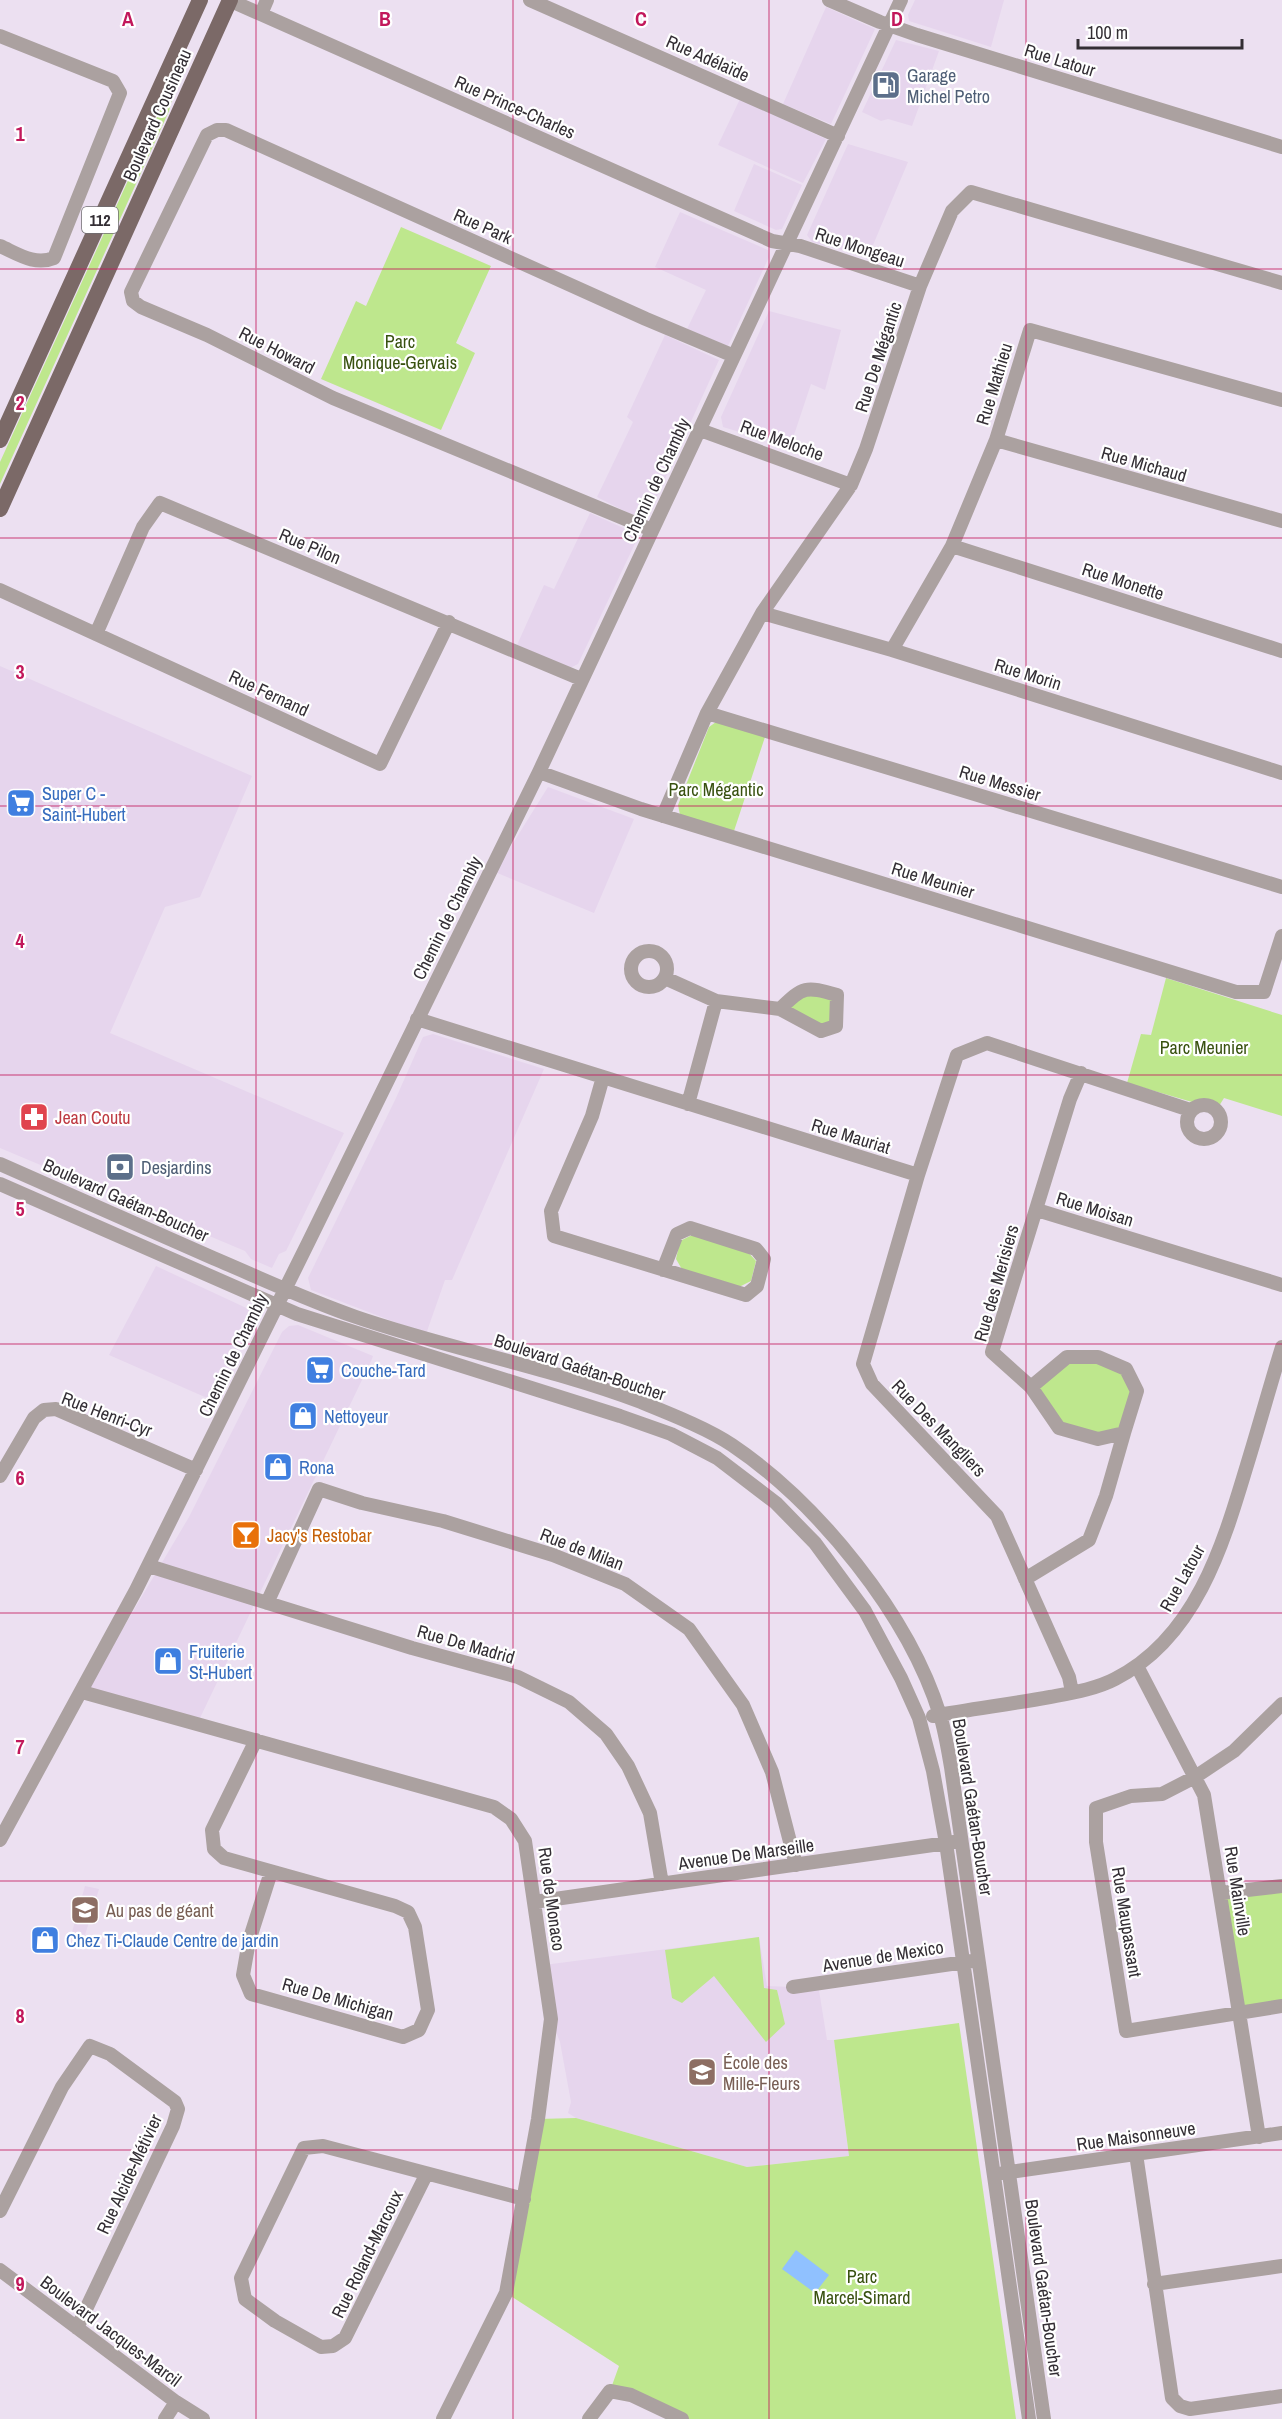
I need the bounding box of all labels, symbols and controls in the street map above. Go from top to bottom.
text: A [122,5,134,32]
text: B [379,5,391,32]
text: C [635,5,647,32]
text: D [891,5,903,32]
scale bar [1078,12,1242,50]
text: 100 m [1087,20,1128,45]
street label: Rue Adélaïde [662,29,754,87]
street label: Rue Latour [1021,37,1099,83]
street label: Boulevard Cousineau [117,45,197,185]
place label: Garage Michel Petro [907,63,990,109]
street label: Rue Prince-Charles [451,69,579,145]
fuel station icon: Garage Michel Petro [870,69,902,101]
text: 1 [15,120,25,147]
street label: Rue Park [450,202,517,250]
road number: 112 [82,207,118,233]
street label: Rue Mongeau [812,221,908,273]
street label: Rue De Mégantic [848,299,908,415]
street label: Rue Howard [235,320,319,380]
park label: Parc Monique-Gervais [343,329,457,375]
street label: Rue Mathieu [970,340,1018,428]
text: 2 [15,389,25,416]
street label: Chemin de Chambly [616,413,696,546]
street label: Rue Meloche [737,413,827,467]
street label: Rue Michaud [1098,440,1190,488]
street label: Rue Pilon [275,522,345,570]
street label: Rue Monette [1079,556,1167,606]
street label: Rue Morin [991,652,1065,696]
text: 3 [15,658,25,685]
street label: Rue Fernand [225,664,313,722]
street label: Rue Messier [956,759,1044,807]
park label: Parc Mégantic [668,777,764,802]
place label: Super C - Saint-Hubert [42,781,126,827]
supermarket icon: Super C - Saint-Hubert [5,787,37,819]
street label: Chemin de Chambly [406,852,488,984]
street label: Rue Meunier [889,856,978,904]
text: 4 [15,927,25,954]
park label: Parc Meunier [1160,1035,1248,1060]
pharmacy icon: Jean Coutu [18,1101,50,1133]
place label: Jean Coutu [55,1105,131,1130]
street label: Rue Mauriat [809,1112,893,1160]
bank icon: Desjardins [104,1151,136,1183]
street label: Boulevard Gaétan-Boucher [39,1152,213,1248]
place label: Desjardins [141,1155,212,1180]
street label: Rue Moisan [1053,1185,1137,1233]
text: 5 [15,1195,25,1222]
street label: Rue des Merisiers [967,1222,1025,1344]
street label: Chemin de Chambly [192,1289,274,1421]
street label: Boulevard Gaétan-Boucher [491,1327,669,1407]
supermarket icon: Couche-Tard [304,1354,336,1386]
place label: Couche-Tard [341,1358,426,1383]
street label: Rue Des Mangliers [886,1374,992,1482]
street label: Rue Henri-Cyr [58,1385,156,1443]
shop icon: Nettoyeur [287,1400,319,1432]
place label: Nettoyeur [324,1404,388,1429]
shop icon: Rona [262,1451,294,1483]
place label: Rona [299,1455,334,1480]
text: 6 [15,1464,25,1491]
bar icon: Jacy's Restobar [230,1519,262,1551]
street label: Rue de Milan [537,1522,627,1576]
place label: Jacy's Restobar [267,1523,372,1548]
street label: Rue Latour [1153,1540,1211,1616]
street label: Rue De Madrid [414,1618,518,1670]
place label: Fruiterie St-Hubert [189,1639,252,1685]
shop icon: Fruiterie St-Hubert [152,1645,184,1677]
street label: Boulevard Gaétan-Boucher [947,1717,999,1897]
text: 7 [15,1733,25,1760]
street label: Avenue De Marseille [676,1832,815,1876]
street label: Rue Mainville [1219,1844,1257,1938]
street label: Rue de Monaco [532,1846,572,1952]
street label: Rue Maupassant [1106,1865,1148,1979]
school or university icon: Au pas de géant [69,1894,101,1926]
place label: Au pas de géant [105,1898,214,1923]
shop icon: Chez Ti-Claude Centre de jardin [29,1924,61,1956]
place label: Chez Ti-Claude Centre de jardin [66,1928,279,1953]
street label: Avenue de Mexico [820,1934,945,1978]
street label: Rue De Michigan [279,1971,397,2027]
text: 8 [15,2002,25,2029]
place label: École des Mille-Fleurs [723,2050,800,2096]
school or university icon: École des Mille-Fleurs [686,2056,718,2088]
street label: Rue Alcide-Métivier [90,2110,168,2238]
street label: Rue Maisonneuve [1075,2115,1197,2157]
street label: Rue Roland-Marcoux [325,2185,409,2322]
street label: Boulevard Gaétan-Boucher [1019,2198,1069,2378]
park label: Parc Marcel-Simard [814,2264,910,2310]
text: 9 [15,2270,25,2297]
street label: Boulevard Jacques-Marcil [35,2270,187,2392]

